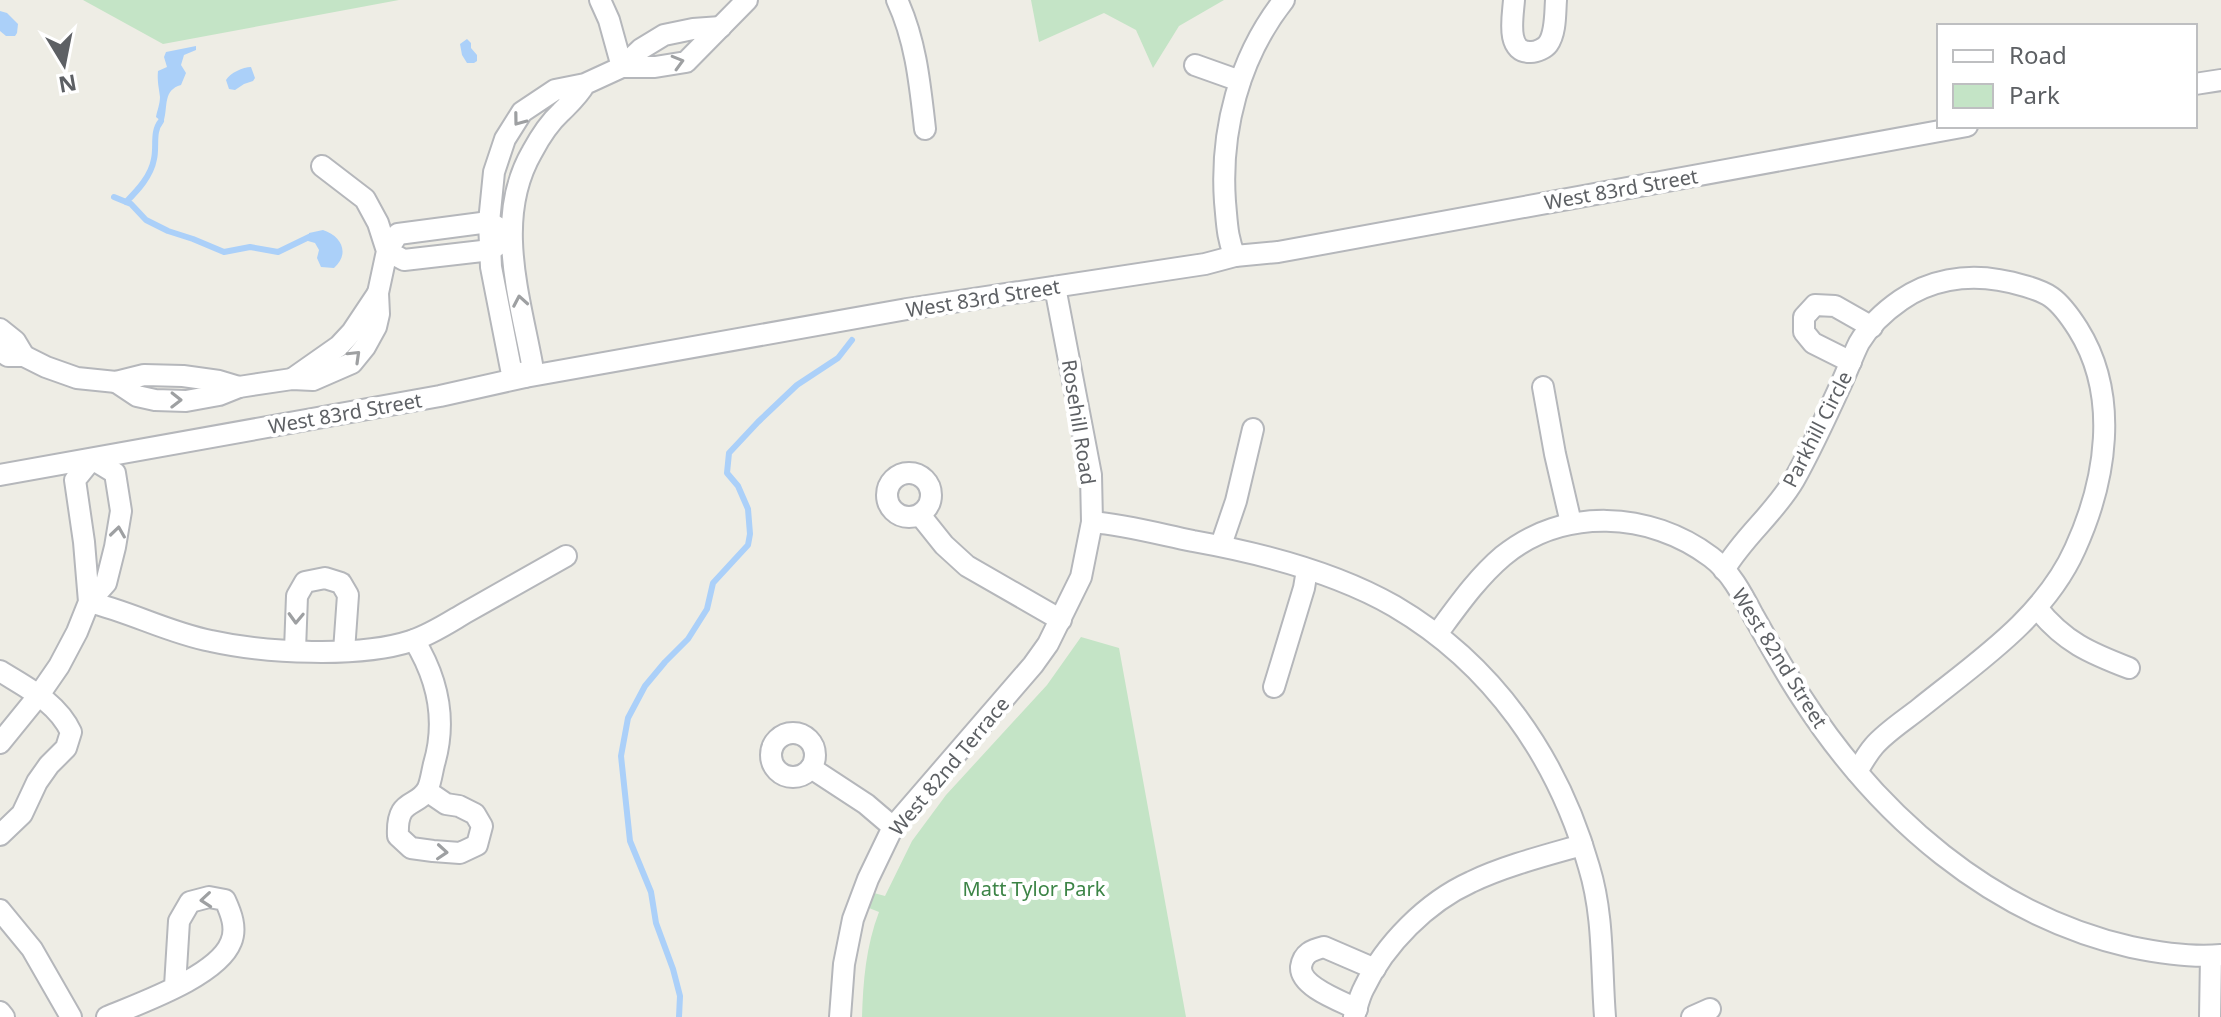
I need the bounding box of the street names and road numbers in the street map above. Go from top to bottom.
street label: West 83rd Street [1542,162,1700,216]
street label: West 83rd Street [904,272,1062,324]
street label: Rosehill Road [1056,357,1102,487]
street label: Parkhill Circle [1776,366,1858,492]
street label: West 83rd Street [266,386,424,440]
street label: West 82nd Street [1726,583,1834,733]
street label: West 82nd Terrace [883,691,1015,841]

